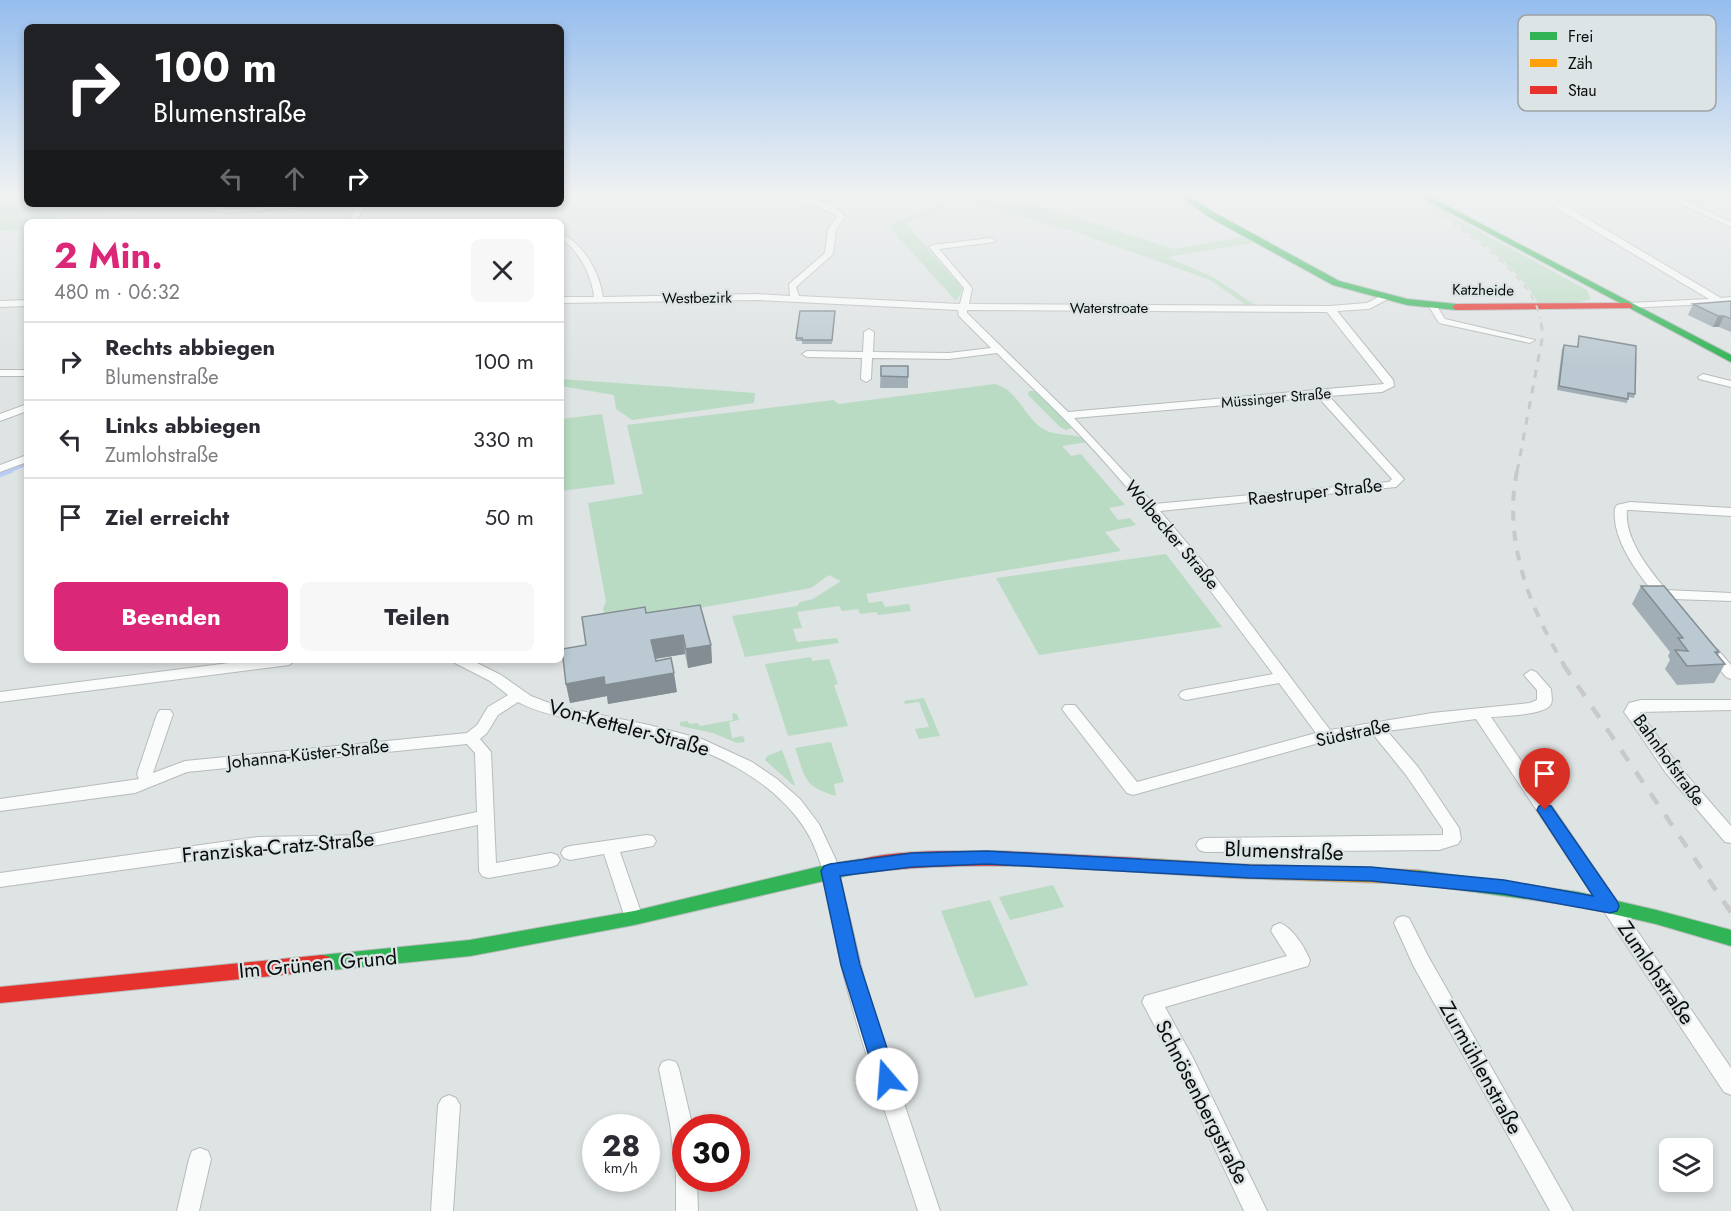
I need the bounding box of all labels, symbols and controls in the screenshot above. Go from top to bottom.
legend [1518,15,1716,111]
text: Frei [1568,25,1593,48]
text: 100 m [153,37,277,98]
icon: right [54,48,132,126]
text: Zäh [1568,52,1593,75]
text: Stau [1568,79,1597,102]
text: Blumenstraße [153,93,306,132]
icon: left [215,162,248,195]
icon: ahead [278,162,311,195]
icon: right [341,162,374,195]
text: 2 Min. [54,229,163,281]
button: close [471,239,534,302]
text: 480 m · 06:32 [54,278,180,307]
street label: Katzheide [1452,278,1514,302]
street label: Westbezirk [662,286,732,310]
street label: Waterstroate [1070,297,1148,319]
text: Rechts abbiegen [105,331,275,363]
icon: right [54,345,87,378]
text: 100 m [474,345,534,377]
text: Blumenstraße [105,363,219,392]
street label: Müssinger Straße [1220,382,1332,414]
text: Links abbiegen [105,409,261,441]
icon: left [54,423,87,456]
text: 330 m [473,423,534,455]
text: Zumlohstraße [105,441,218,470]
street label: Raestruper Straße [1247,472,1383,512]
street label: Wolbecker Straße [1119,475,1225,595]
icon: arrive [54,501,87,534]
text: Ziel erreicht [105,501,229,533]
text: 50 m [485,501,534,533]
button: Beenden [54,582,288,651]
button: Teilen [300,582,534,651]
street label: Von-Ketteler-Straße [545,692,713,764]
street label: Bahnhofstraße [1627,709,1711,811]
street label: Südstraße [1313,712,1393,754]
street label: Johanna-Küster-Straße [224,733,390,776]
pin [1519,748,1570,810]
icon: arrive [1528,757,1561,790]
street label: Franziska-Cratz-Straße [181,824,376,870]
street label: Blumenstraße [1224,834,1344,868]
street label: Zumlohstraße [1610,915,1702,1031]
street label: Im Grünen Grund [237,942,399,986]
street label: Zurmühlenstraße [1432,996,1530,1140]
street label: Schnösenbergstraße [1148,1015,1256,1189]
position arrow [855,1047,919,1111]
speed limit sign: 30 [672,1114,750,1192]
text: 28 [602,1124,640,1167]
map controls [1659,1138,1713,1192]
button: layers [1659,1138,1713,1192]
text: km/h [604,1157,638,1179]

